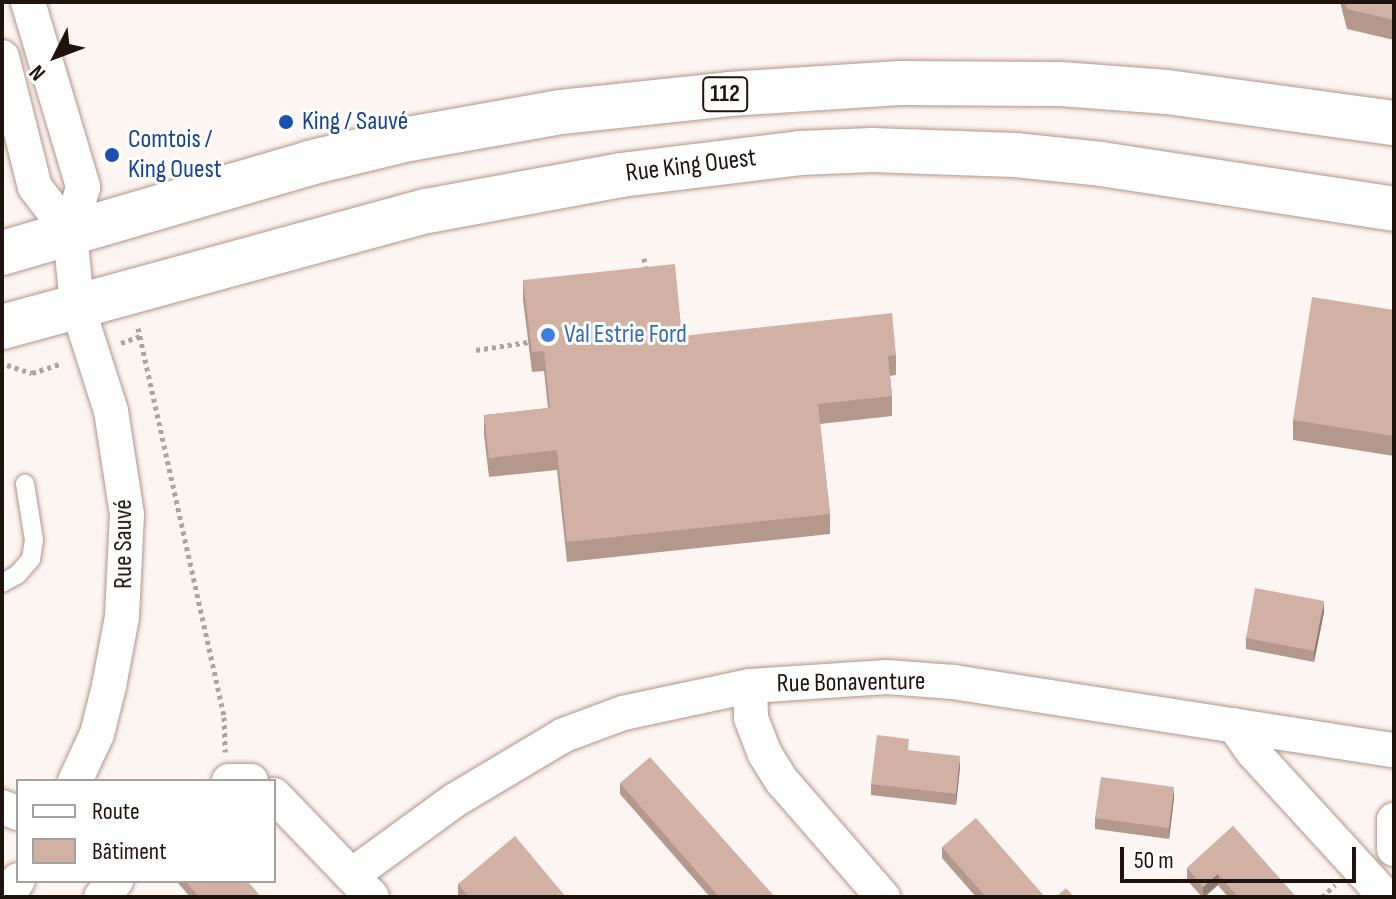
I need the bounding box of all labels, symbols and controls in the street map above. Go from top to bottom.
north arrow [16,16,96,96]
text: N [24,59,52,86]
road number: 112 [701,74,749,114]
place label: King / Sauvé [302,106,408,138]
marker: King / Sauvé [277,113,295,131]
place label: Comtois / King Ouest [128,124,222,186]
street label: Rue King Ouest [624,143,758,189]
marker: Comtois / King Ouest [103,146,121,164]
place label: Val Estrie Ford [564,319,687,351]
marker: Val Estrie Ford [539,326,557,344]
street label: Rue Sauvé [108,499,140,589]
street label: Rue Bonaventure [776,666,926,700]
legend [16,779,276,883]
text: Route [92,797,140,826]
scale bar [1124,831,1360,881]
text: Bâtiment [92,837,167,866]
text: 50 m [1134,846,1174,875]

